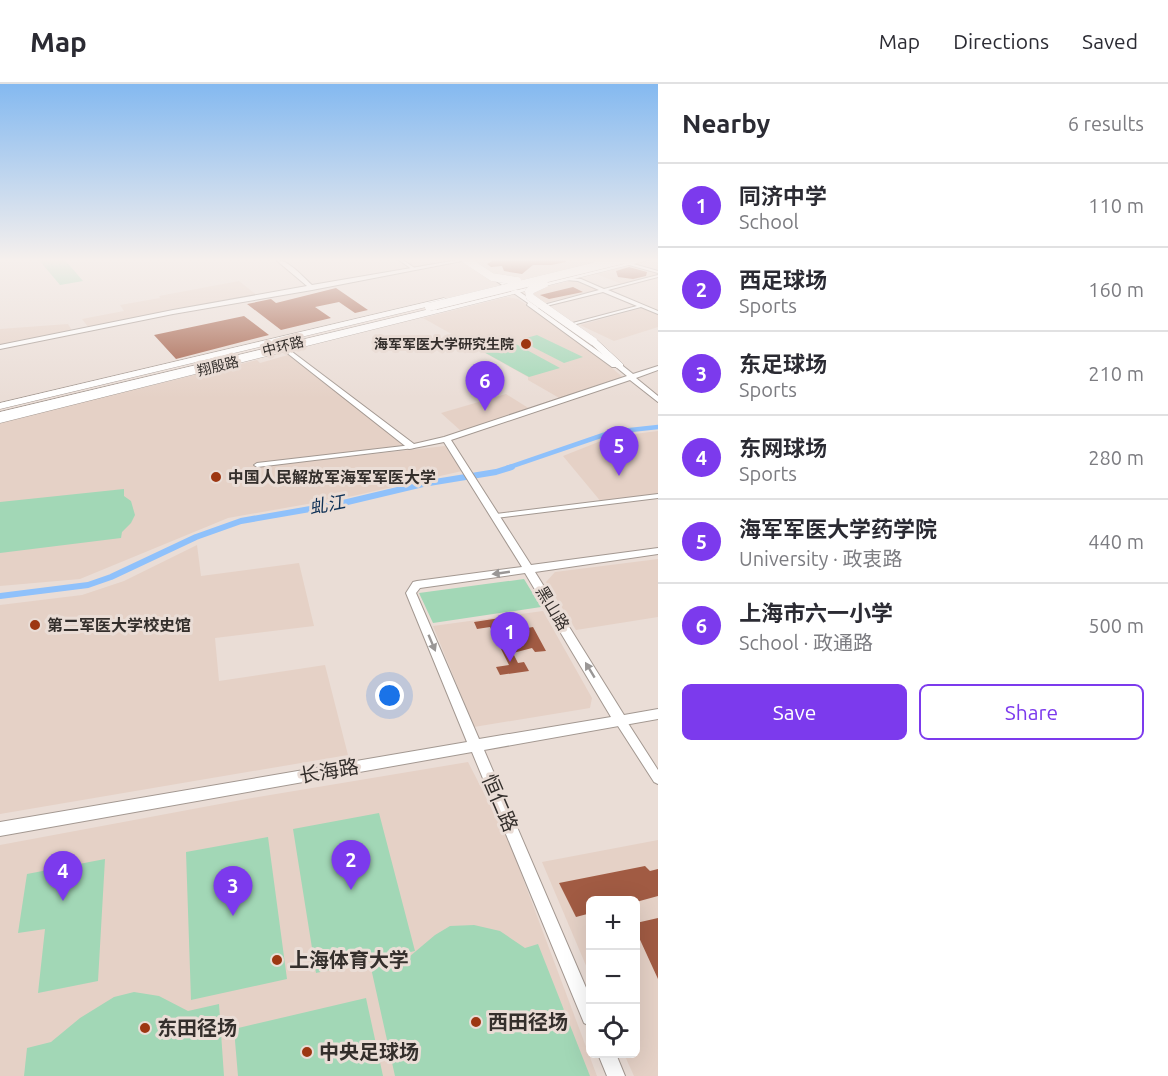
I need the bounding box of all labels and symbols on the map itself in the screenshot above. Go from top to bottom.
street label: 中环路 [261,333,305,359]
place label: 海军军医大学研究生院 [374,336,514,352]
marker: 海军军医大学研究生院 [519,337,533,351]
street label: 翔殷路 [196,353,240,379]
pin: 6 [466,362,504,411]
pin: 5 [600,426,638,476]
place label: 中国人民解放军海军军医大学 [228,468,436,486]
marker: 中国人民解放军海军军医大学 [209,470,223,484]
water label: 虬江 [307,490,348,517]
one-way arrow [491,569,510,578]
street label: 黑山路 [533,583,573,633]
pin: 1 [490,612,530,662]
place label: 第二军医大学校史馆 [47,616,191,634]
marker: 第二军医大学校史馆 [28,618,42,632]
one-way arrow [428,634,437,652]
one-way arrow [585,662,596,678]
your location [375,681,404,710]
street label: 长海路 [297,754,360,787]
street label: 恒仁路 [478,771,523,835]
pin: 2 [332,840,370,890]
pin: 4 [44,852,82,901]
pin: 3 [214,866,252,916]
place label: 上海体育大学 [289,948,409,971]
marker: 上海体育大学 [270,953,284,967]
place label: 西田径场 [488,1010,568,1033]
marker: 西田径场 [469,1015,483,1029]
place label: 东田径场 [157,1016,237,1039]
marker: 东田径场 [138,1021,152,1035]
place label: 中央足球场 [319,1040,419,1063]
marker: 中央足球场 [300,1045,314,1059]

